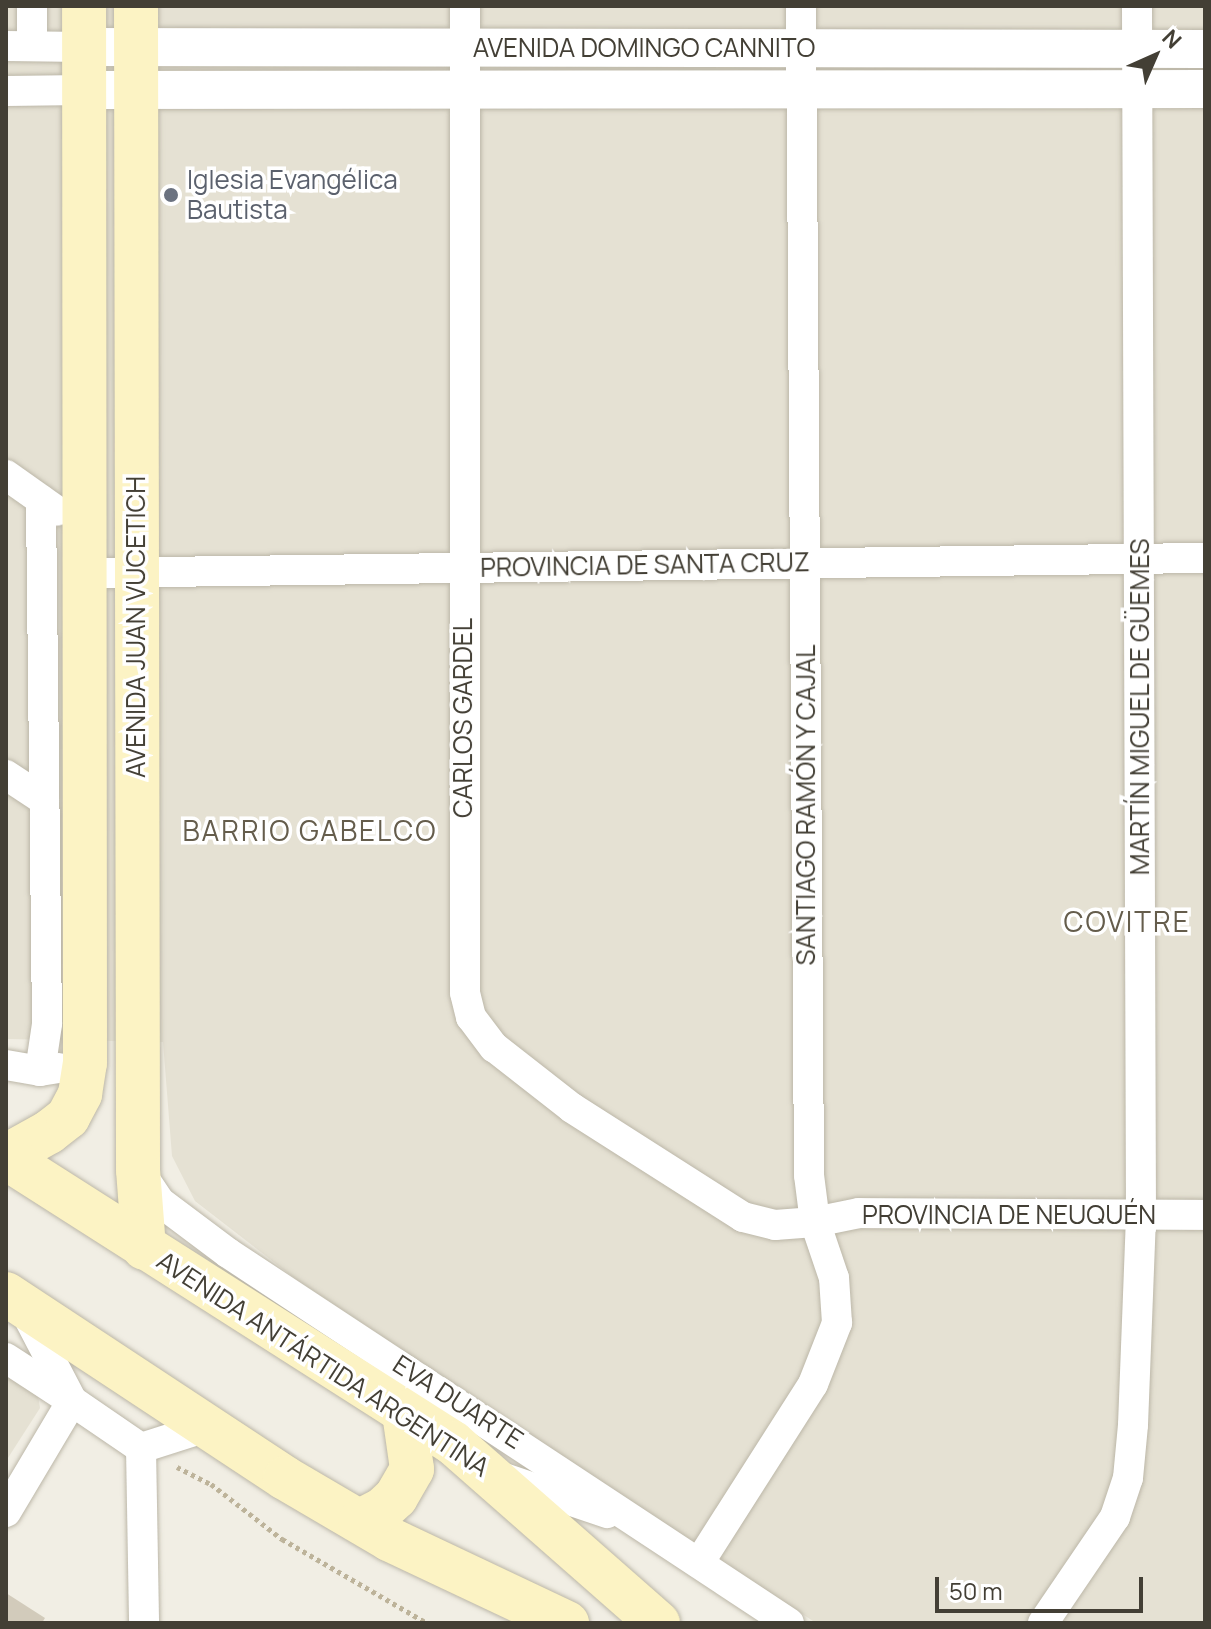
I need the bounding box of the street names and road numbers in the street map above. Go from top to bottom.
street label: AVENIDA DOMINGO CANNITO [473,32,815,64]
street label: AVENIDA JUAN VUCETICH [120,476,152,778]
street label: MARTÍN MIGUEL DE GÜEMES [1124,538,1156,876]
street label: PROVINCIA DE SANTA CRUZ [480,547,810,583]
street label: CARLOS GARDEL [447,618,479,818]
street label: SANTIAGO RAMÓN Y CAJAL [790,644,822,966]
street label: PROVINCIA DE NEUQUÉN [862,1199,1156,1231]
street label: AVENIDA ANTÁRTIDA ARGENTINA [151,1245,495,1483]
street label: EVA DUARTE [387,1348,529,1456]

